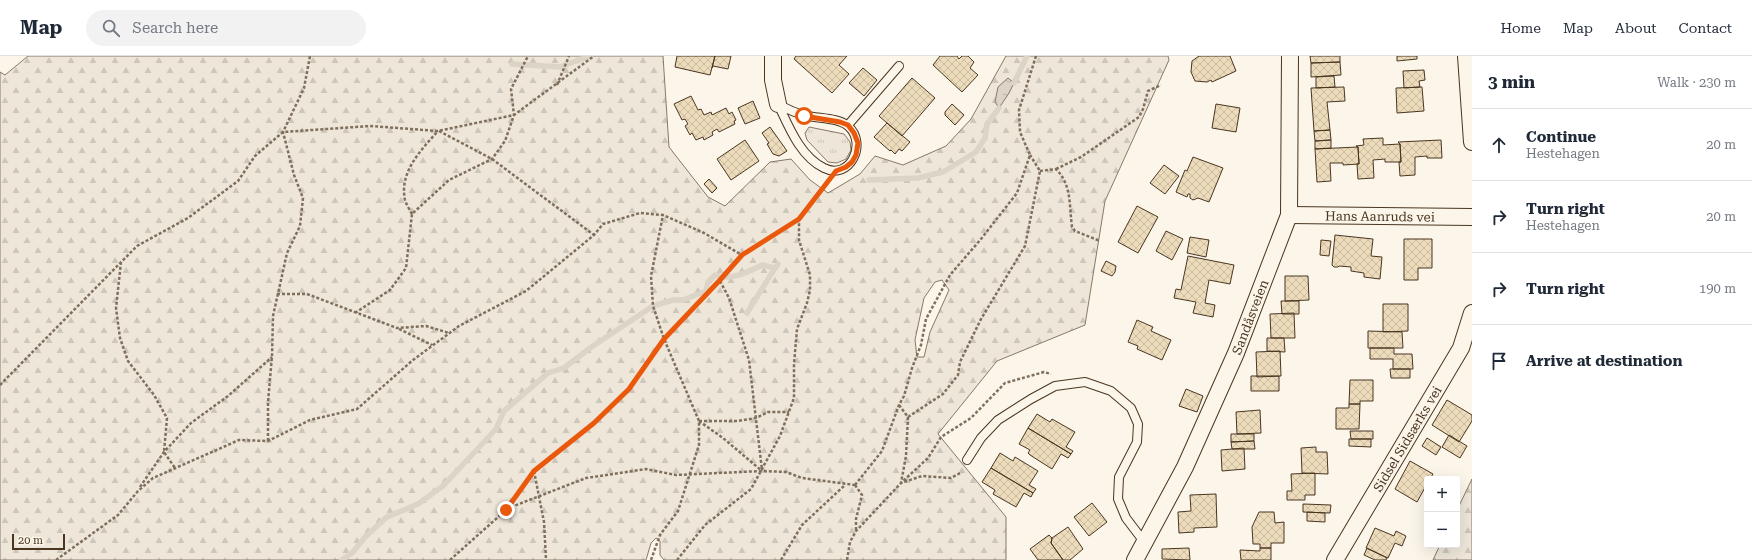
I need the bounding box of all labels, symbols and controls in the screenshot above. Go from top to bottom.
search box [86,10,366,46]
text: Map [20,16,62,39]
icon: search [100,17,122,39]
text: Search here [132,19,218,37]
text: Home [1500,20,1541,36]
text: Map [1563,20,1593,36]
text: About [1615,20,1657,36]
text: Contact [1679,20,1732,36]
text: 3 min [1488,72,1535,92]
text: Walk · 230 m [1657,75,1736,90]
route start [795,107,813,125]
text: Continue [1526,128,1596,146]
icon: ahead [1488,134,1510,156]
text: 20 m [1706,137,1736,152]
text: Hestehagen [1526,146,1600,161]
text: Turn right [1526,200,1605,218]
icon: right [1488,206,1510,228]
street label: Hans Aanruds vei [1325,208,1435,225]
text: 20 m [1706,209,1736,224]
text: Hestehagen [1526,218,1600,233]
street label: Sandåsveien [1229,277,1272,357]
icon: right [1488,278,1510,300]
text: Turn right [1526,280,1605,298]
text: 190 m [1699,281,1736,296]
icon: arrive [1488,350,1510,372]
text: Arrive at destination [1526,352,1682,370]
street label: Sidsel Sidsærks vei [1370,384,1445,495]
map controls [1424,476,1460,548]
button: + [1424,476,1460,512]
route end [497,501,515,519]
button: − [1424,512,1460,548]
scale bar [12,532,65,551]
text: 20 m [18,534,43,547]

